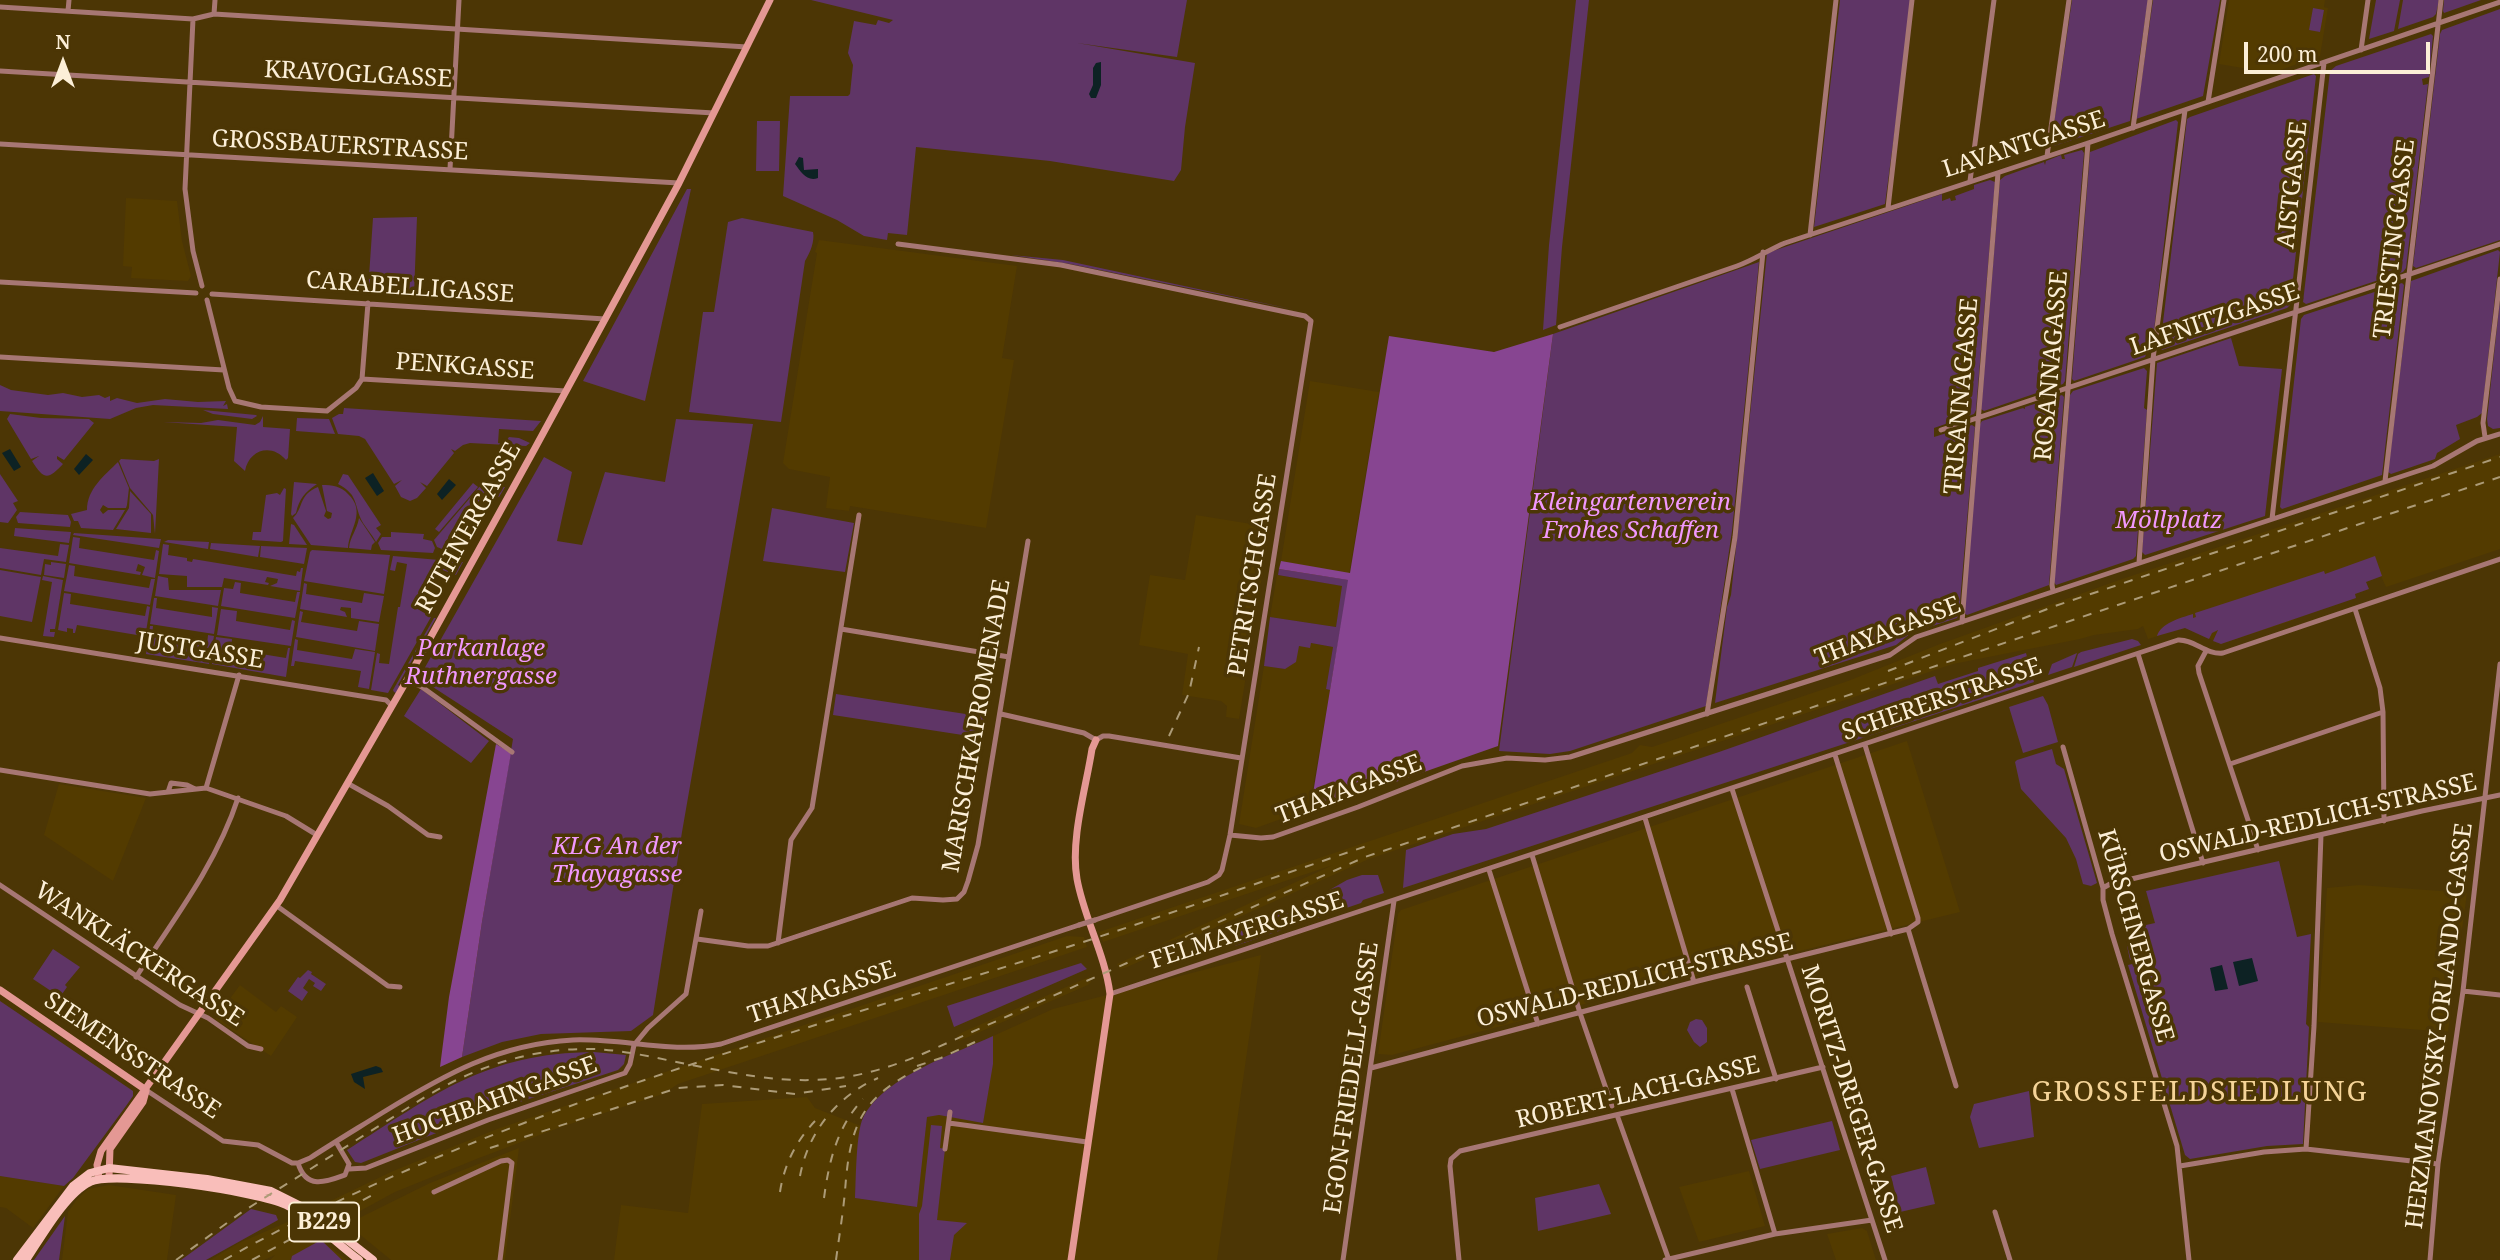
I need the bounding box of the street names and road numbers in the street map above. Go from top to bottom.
street label: KRAVOGLGASSE [263,56,453,94]
street label: LAVANTGASSE [1939,105,2109,185]
street label: AISTGASSE [2272,120,2314,250]
street label: GROSSBAUERSTRASSE [211,125,469,167]
street label: TRIESTINGGASSE [2368,138,2422,340]
street label: CARABELLIGASSE [305,266,515,310]
street label: ROSANNAGASSE [2029,270,2075,462]
street label: LAFNITZGASSE [2127,278,2303,362]
street label: TRISANNAGASSE [1939,297,1985,495]
street label: PENKGASSE [395,348,535,386]
street label: RUTHNERGASSE [410,438,528,618]
street label: PETRITSCHGASSE [1223,471,1283,679]
street label: MARISCHKAPROMENADE [937,577,1017,875]
street label: THAYAGASSE [1811,591,1965,673]
street label: JUSTGASSE [135,627,265,675]
street label: SCHERERSTRASSE [1838,652,2046,748]
street label: THAYAGASSE [1272,749,1426,831]
street label: OSWALD-REDLICH-STRASSE [2157,768,2479,870]
street label: HERZMANOVSKY-ORLANDO-GASSE [2401,821,2479,1231]
street label: KÜRSCHNERGASSE [2091,826,2179,1046]
street label: WANKLÄCKERGASSE [29,877,249,1033]
street label: FELMAYERGASSE [1146,886,1348,976]
street label: OSWALD-REDLICH-STRASSE [1474,928,1796,1034]
street label: EGON-FRIEDELL-GASSE [1319,940,1385,1216]
street label: THAYAGASSE [744,956,900,1030]
street label: MORITZ-DREGER-GASSE [1794,962,1908,1236]
street label: SIEMENSSTRASSE [38,986,226,1126]
street label: HOCHBAHNGASSE [389,1051,601,1151]
street label: ROBERT-LACH-GASSE [1514,1051,1762,1135]
road number: B229 [289,1203,359,1242]

